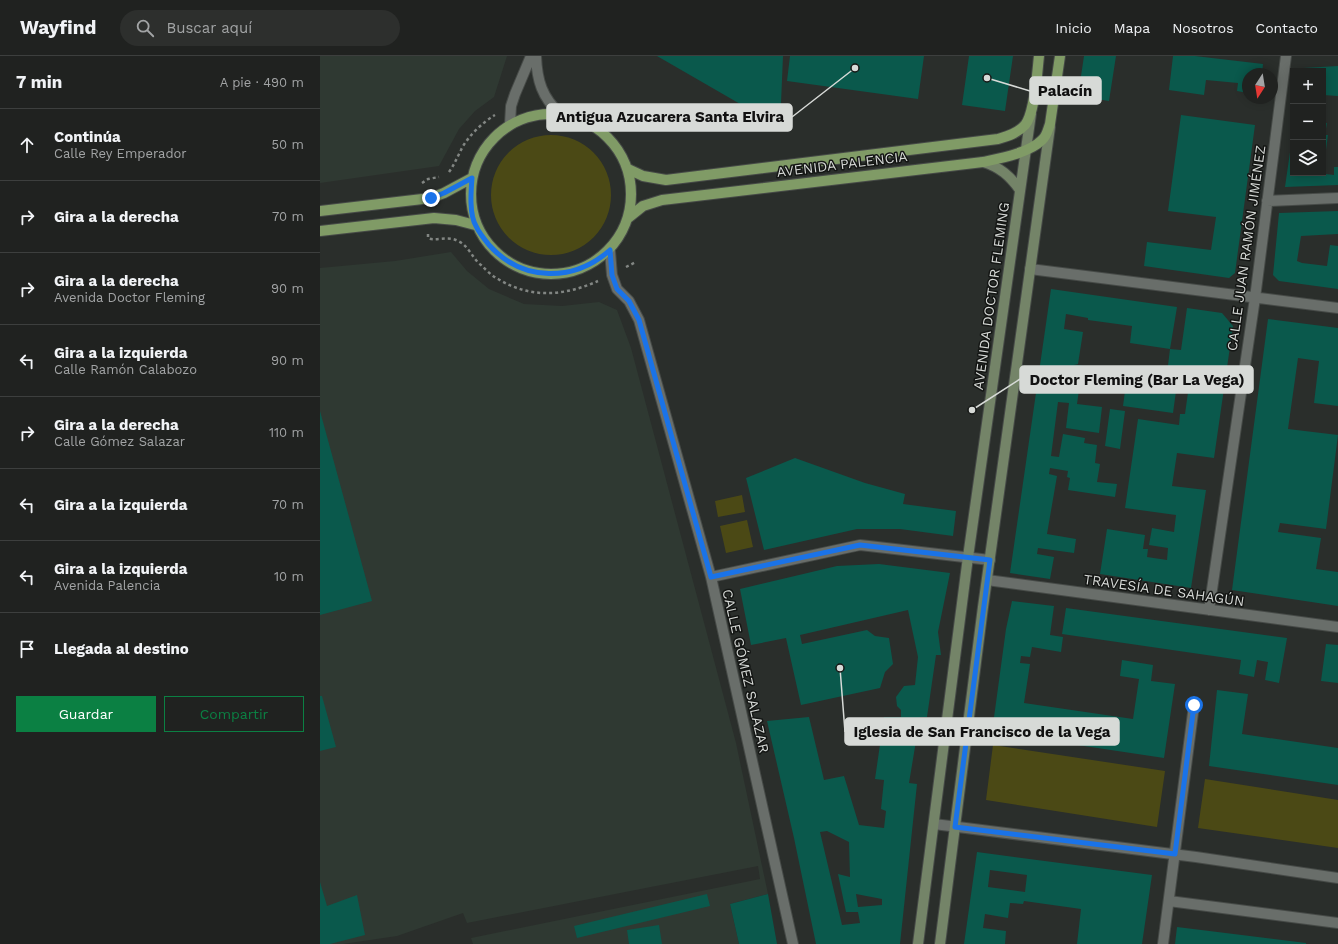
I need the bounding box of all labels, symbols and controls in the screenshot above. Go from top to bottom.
search box [120,10,400,46]
text: Wayfind [20,16,96,39]
icon: search [134,17,156,39]
text: Buscar aquí [166,19,252,37]
text: Inicio [1055,20,1092,36]
text: Mapa [1114,20,1150,36]
text: Nosotros [1172,20,1234,36]
text: Contacto [1256,20,1318,36]
north arrow [1242,68,1278,104]
map controls [1290,68,1326,176]
button: + [1290,68,1326,104]
text: 7 min [16,72,62,92]
text: A pie · 490 m [220,75,304,90]
callout: Palacín [1030,77,1101,104]
text: Palacín [1038,82,1092,100]
callout: Antigua Azucarera Santa Elvira [547,104,792,131]
button: − [1290,104,1326,140]
text: Antigua Azucarera Santa Elvira [556,108,784,126]
text: Continúa [54,128,121,146]
icon: ahead [16,134,38,156]
text: 50 m [272,137,304,152]
button: layers [1290,140,1326,176]
street label: CALLE JUAN RAMÓN JIMÉNEZ [1224,144,1268,352]
text: Calle Rey Emperador [54,146,187,161]
street label: AVENIDA PALENCIA [776,148,908,180]
route end [422,189,440,207]
street label: AVENIDA DOCTOR FLEMING [970,201,1012,391]
icon: right [16,206,38,228]
text: Gira a la derecha [54,208,179,226]
text: 70 m [272,209,304,224]
text: Gira a la derecha [54,272,179,290]
icon: right [16,278,38,300]
text: 90 m [271,281,304,296]
text: Avenida Doctor Fleming [54,290,205,305]
text: Gira a la izquierda [54,344,187,362]
icon: left [16,350,38,372]
text: 90 m [271,353,304,368]
text: Calle Ramón Calabozo [54,362,197,377]
callout: Doctor Fleming (Bar La Vega) [1020,366,1253,393]
text: Doctor Fleming (Bar La Vega) [1029,371,1245,389]
text: Gira a la derecha [54,416,179,434]
icon: right [16,422,38,444]
text: 110 m [269,425,304,440]
text: Calle Gómez Salazar [54,434,185,449]
icon: left [16,494,38,516]
text: Gira a la izquierda [54,496,187,514]
text: 70 m [272,497,304,512]
text: Gira a la izquierda [54,560,187,578]
icon: left [16,566,38,588]
text: 10 m [274,569,304,584]
street label: TRAVESÍA DE SAHAGÚN [1083,571,1245,609]
text: Avenida Palencia [54,578,160,593]
street label: CALLE GÓMEZ SALAZAR [719,588,773,754]
icon: arrive [16,638,38,660]
text: Llegada al destino [54,640,189,658]
button: Guardar [16,696,156,732]
button: Compartir [164,696,304,732]
route start [1185,696,1203,714]
callout: Iglesia de San Francisco de la Vega [845,718,1119,745]
text: Iglesia de San Francisco de la Vega [853,723,1111,741]

